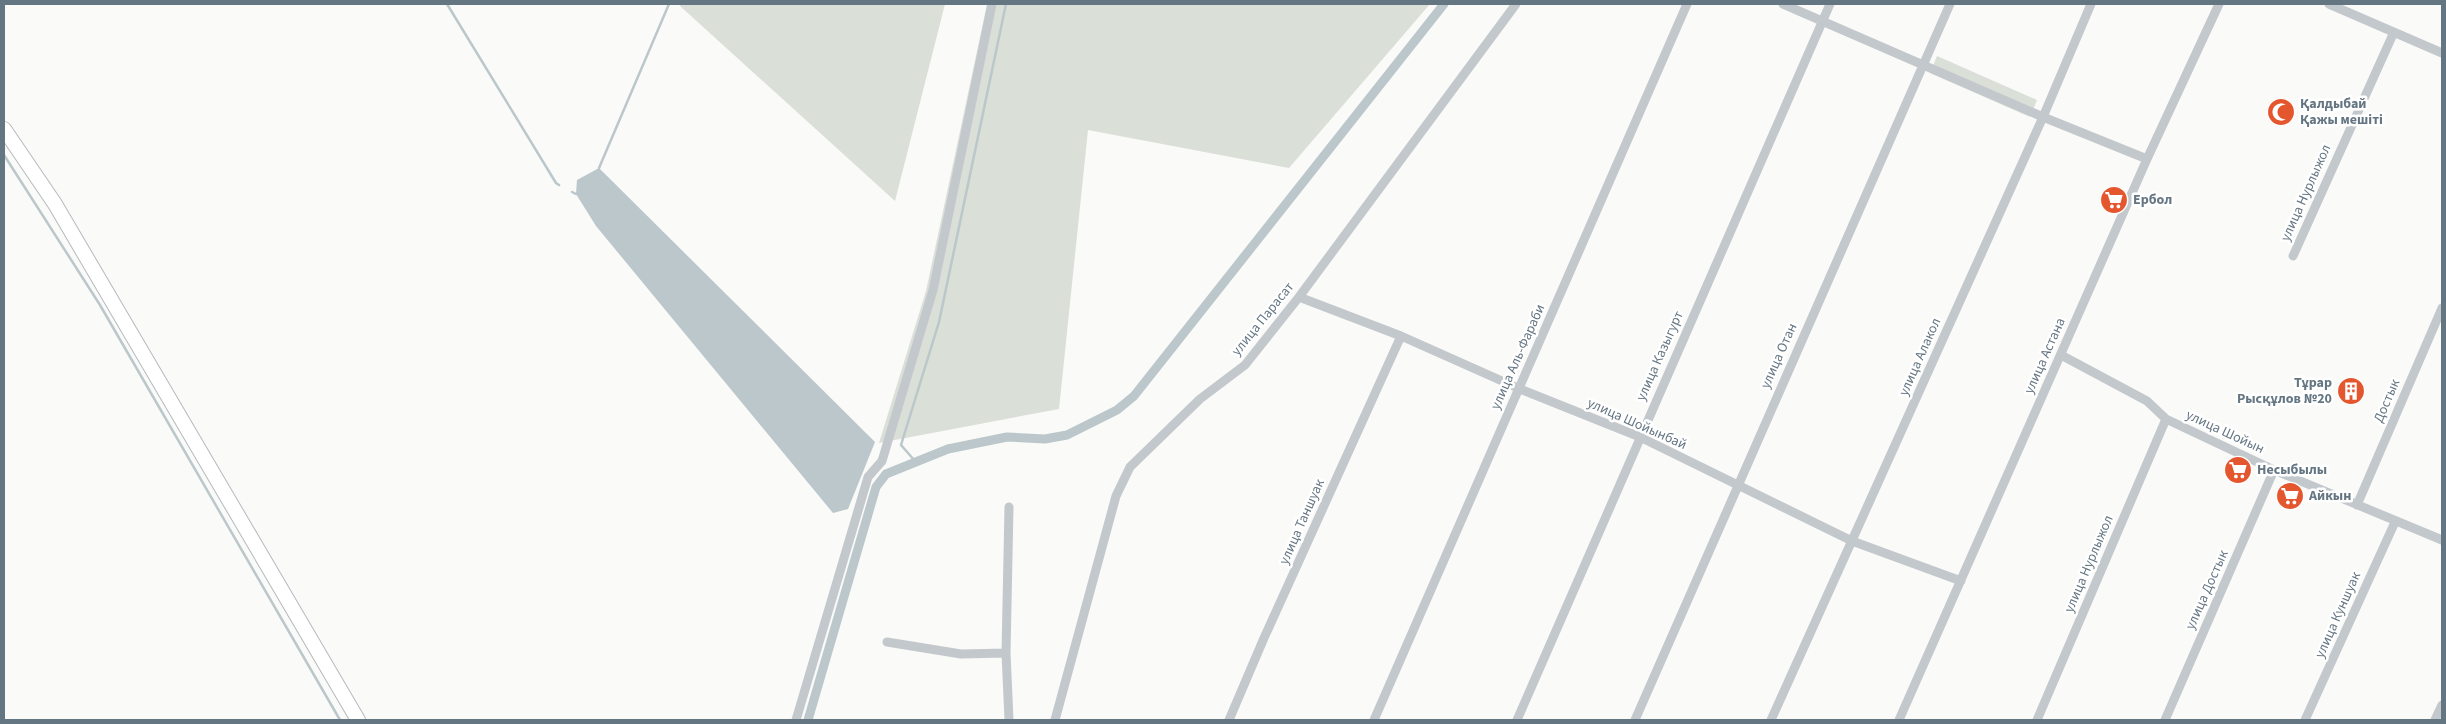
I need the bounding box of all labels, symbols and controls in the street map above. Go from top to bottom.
place label: Қалдыбай Қажы мешіті [2300,94,2383,130]
mosque icon: Қалдыбай Қажы мешіті [2266,97,2296,127]
street label: улица Нурлыжол [2276,141,2336,245]
supermarket icon: Ербол [2099,185,2129,215]
place label: Ербол [2133,190,2172,210]
street label: улица Парасат [1227,277,1299,360]
street label: улица Аль-Фараби [1486,301,1550,413]
street label: улица Казыгурт [1631,307,1689,404]
street label: улица Алакол [1894,315,1946,399]
street label: улица Астана [2019,315,2071,397]
street label: улица Отан [1756,320,1802,392]
place label: Тұрар Рысқұлов №20 [2237,373,2332,409]
building icon: Тұрар Рысқұлов №20 [2336,376,2366,406]
street label: Достык [2369,376,2405,426]
street label: улица Шойынбай [1584,393,1690,455]
street label: улица Шойын [2182,405,2268,459]
supermarket icon: Несыбылы [2223,455,2253,485]
place label: Несыбылы [2257,460,2327,480]
street label: улица Таншуак [1274,476,1330,568]
supermarket icon: Айкын [2275,481,2305,511]
place label: Айкын [2308,486,2351,506]
street label: улица Нурлыжол [2059,512,2119,616]
street label: улица Достык [2181,547,2233,633]
street label: улица Куншуак [2310,569,2366,661]

